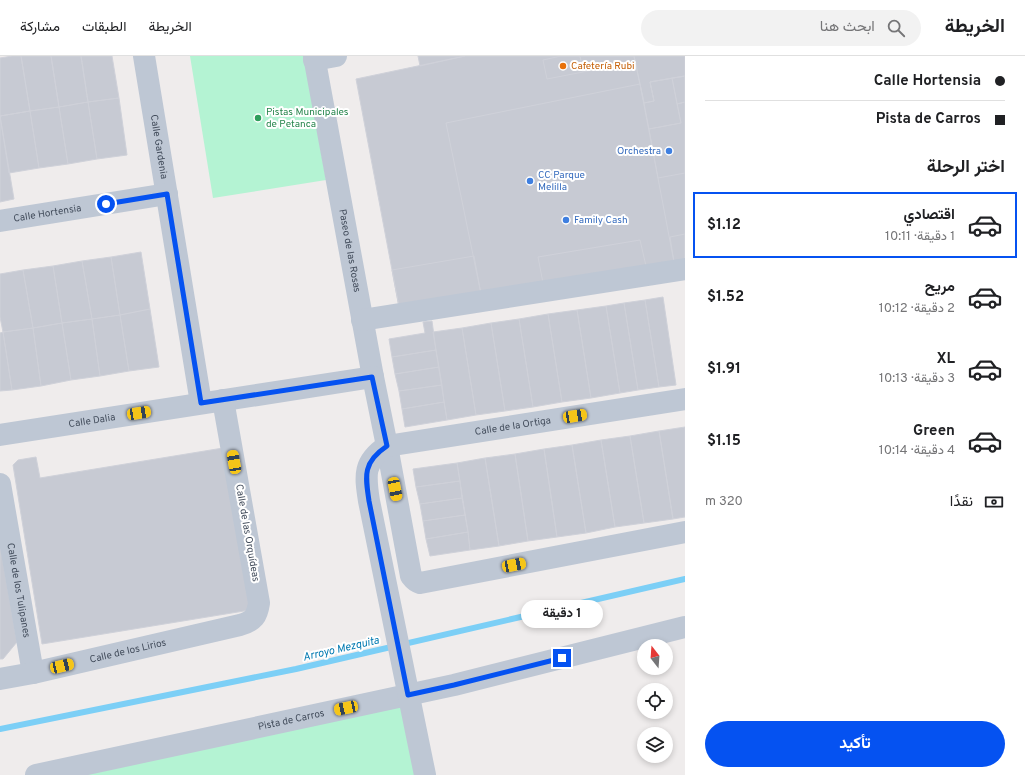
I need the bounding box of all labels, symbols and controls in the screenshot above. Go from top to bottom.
search box [641,10,921,46]
text: الخريطة [945,15,1005,39]
icon: search [885,17,907,39]
text: ابحث هنا [820,18,875,37]
text: مشاركة [20,19,60,36]
text: الطبقات [82,19,126,36]
text: الخريطة [148,19,192,36]
place label: Cafetería Rubi [571,60,635,73]
marker: Cafetería Rubi [558,61,568,71]
text: Calle Hortensia [874,72,981,91]
place label: Pistas Municipales de Petanca [266,106,349,131]
text: Pista de Carros [876,110,981,129]
marker: Pistas Municipales de Petanca [253,113,263,123]
street label: Calle Gardenia [147,114,171,180]
place label: Orchestra [617,145,661,158]
marker: Orchestra [664,146,674,156]
text: اختر الرحلة [927,156,1005,179]
place label: CC Parque Melilla [538,169,585,194]
marker: CC Parque Melilla [525,176,535,186]
route start [97,195,115,213]
street label: Calle Hortensia [12,201,82,225]
text: اقتصادي [903,206,955,225]
icon: car [967,207,1003,243]
street label: Paseo de las Rosas [336,208,364,294]
place label: Family Cash [574,214,628,227]
marker: Family Cash [561,215,571,225]
text: $1.12 [707,216,741,235]
text: 1 دقيقة · 10:11 [885,229,955,245]
text: مريح [925,278,955,297]
icon: car [967,279,1003,315]
text: $1.52 [707,288,744,307]
text: 2 دقيقة · 10:12 [879,301,955,317]
text: XL [937,350,955,369]
icon: car [967,351,1003,387]
text: $1.91 [707,360,741,379]
text: 3 دقيقة · 10:13 [879,371,955,387]
car [126,405,152,421]
car [562,408,588,424]
street label: Calle Dalia [68,411,116,431]
street label: Calle de la Ortiga [474,414,552,439]
text: Green [913,422,955,441]
icon: car [967,423,1003,459]
text: $1.15 [707,432,741,451]
text: 4 دقيقة · 10:14 [879,443,955,459]
car [226,449,242,475]
car [387,476,403,502]
street label: Calle de las Orquídeas [232,483,262,583]
icon: cash [983,491,1005,513]
text: نقدًا [950,493,973,512]
text: 320 m [705,494,743,510]
street label: Calle de los Tulipanes [4,542,33,639]
car [501,557,527,573]
callout: 1 دقيقة [521,600,603,628]
text: 1 دقيقة [542,606,582,622]
water label: Arroyo Mezquita [301,633,381,665]
street label: Calle de los Lirios [88,636,168,666]
north arrow [637,639,673,675]
map controls [637,639,673,763]
route end [553,649,571,667]
car [49,657,75,675]
button: locate [637,683,673,719]
car [333,700,359,716]
street label: Pista de Carros [257,707,326,734]
button: تأكيد [705,721,1005,767]
button: layers [637,727,673,763]

